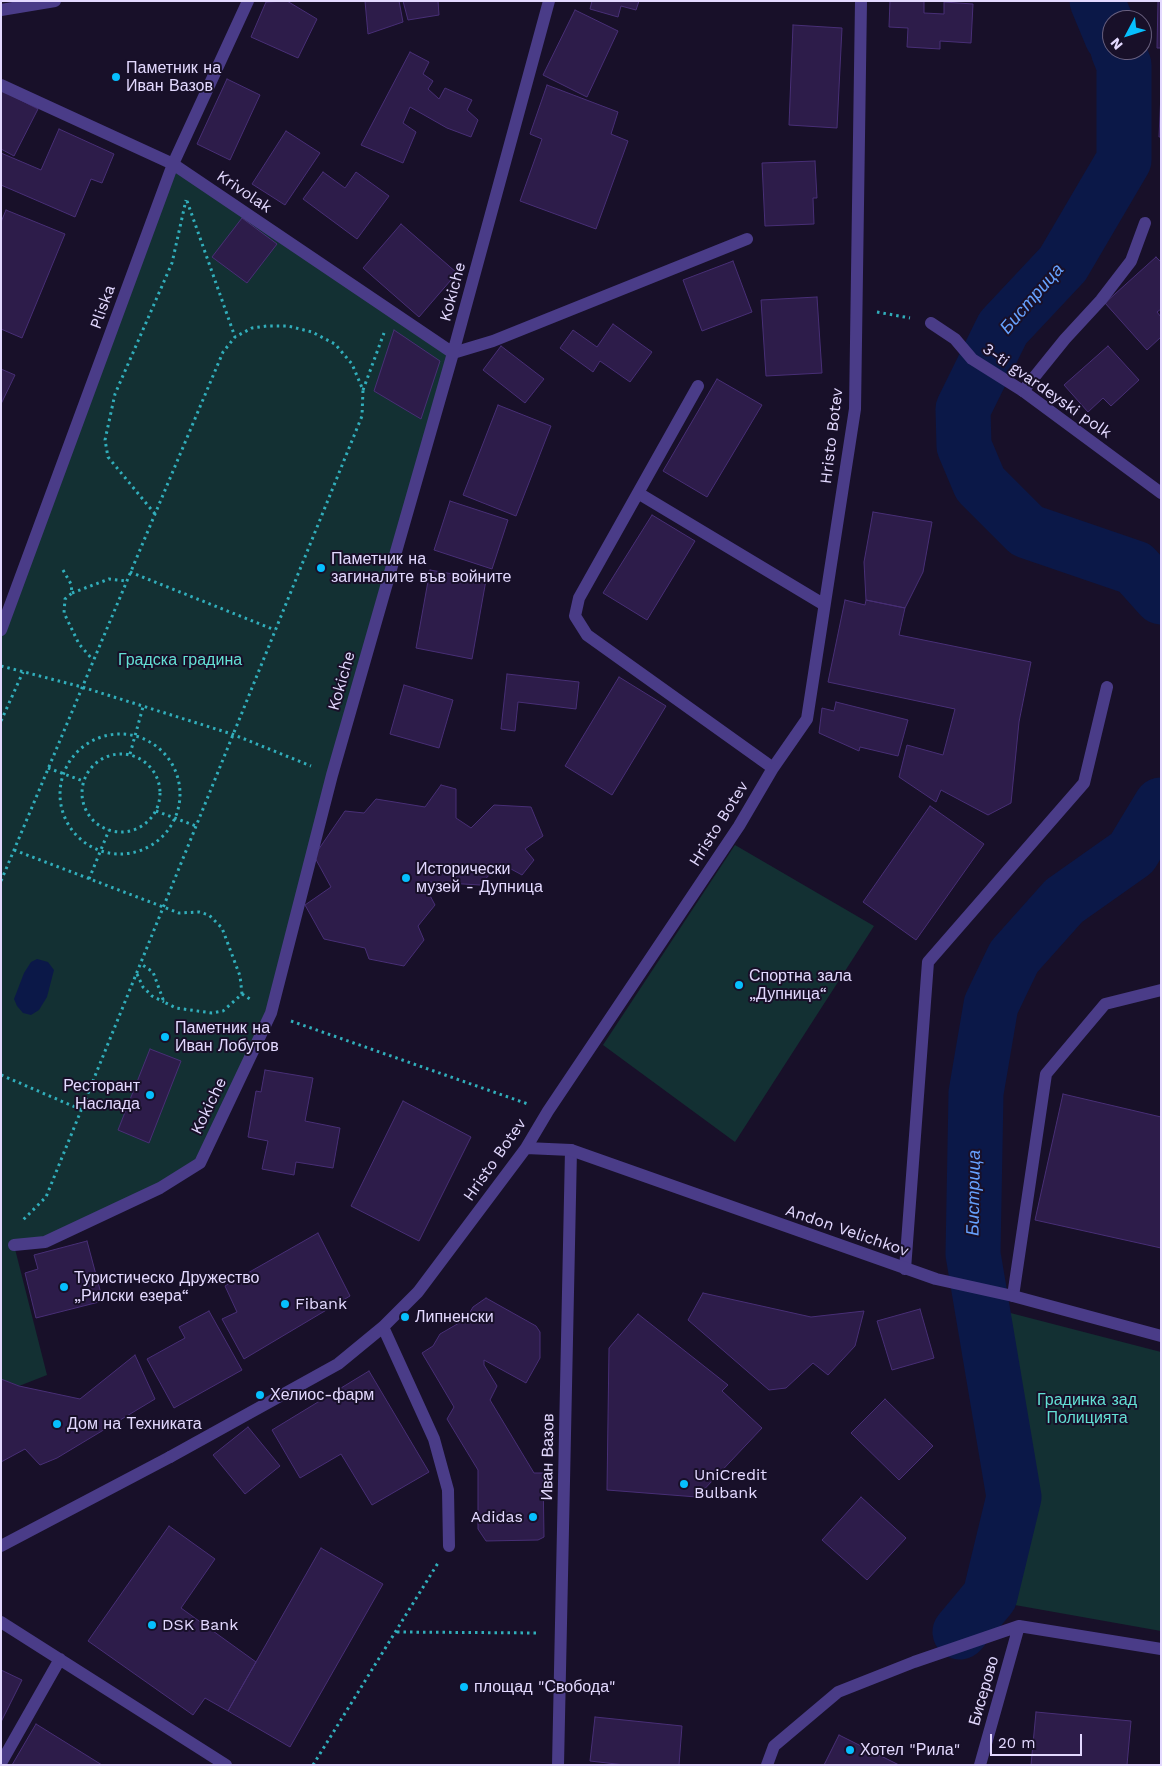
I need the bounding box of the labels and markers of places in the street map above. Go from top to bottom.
place label: Паметник на Иван Вазов [126,58,221,96]
marker: Паметник на Иван Вазов [110,71,122,83]
place label: Паметник на загиналите във войните [331,549,511,587]
marker: Паметник на загиналите във войните [315,562,327,574]
place label: Исторически музей - Дупница [416,859,543,897]
marker: Исторически музей - Дупница [400,872,412,884]
place label: Спортна зала „Дупница“ [749,966,852,1004]
marker: Спортна зала „Дупница“ [733,979,745,991]
place label: Паметник на Иван Лобутов [175,1018,279,1056]
marker: Паметник на Иван Лобутов [159,1031,171,1043]
place label: Ресторант Наслада [63,1076,140,1114]
marker: Ресторант Наслада [144,1089,156,1101]
place label: Туристическо Дружество „Рилски езера“ [74,1268,259,1306]
marker: Туристическо Дружество „Рилски езера“ [58,1281,70,1293]
place label: Fibank [295,1294,347,1314]
marker: Fibank [279,1298,291,1310]
place label: Липненски [415,1307,494,1327]
marker: Липненски [399,1311,411,1323]
place label: Хелиос-фарм [270,1385,374,1405]
marker: Хелиос-фарм [254,1389,266,1401]
place label: Дом на Техниката [67,1414,202,1434]
marker: Дом на Техниката [51,1418,63,1430]
place label: UniCredit Bulbank [694,1465,767,1503]
marker: UniCredit Bulbank [678,1478,690,1490]
place label: Adidas [471,1507,523,1527]
marker: Adidas [527,1511,539,1523]
place label: DSK Bank [162,1615,238,1635]
marker: DSK Bank [146,1619,158,1631]
place label: площад "Свобода" [474,1677,616,1697]
marker: площад "Свобода" [458,1681,470,1693]
place label: Хотел "Рила" [860,1740,960,1760]
marker: Хотел "Рила" [844,1744,856,1756]

